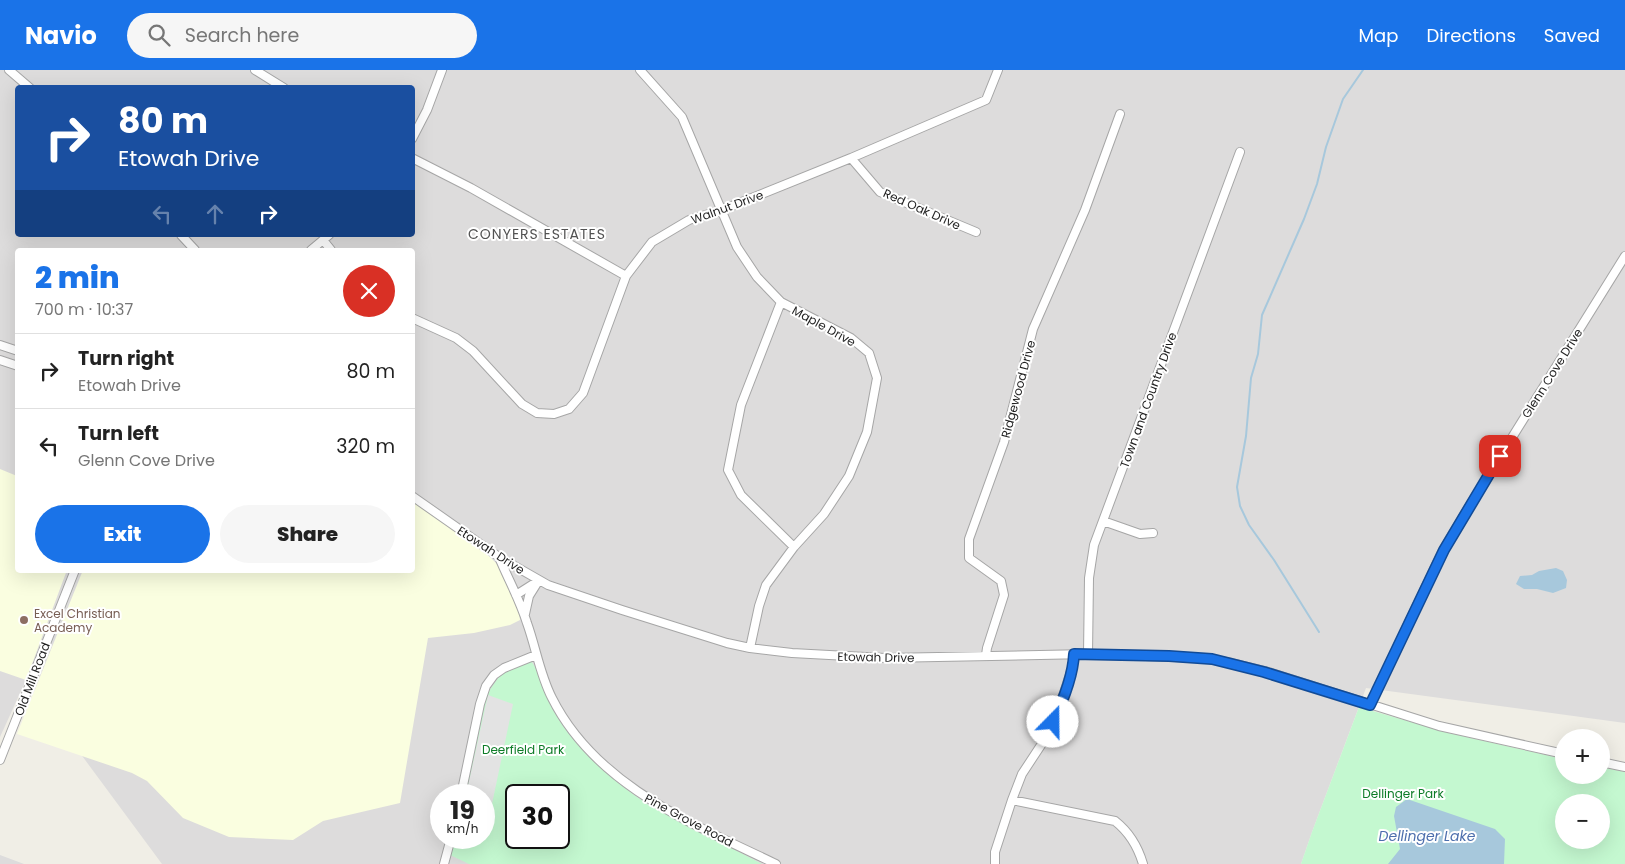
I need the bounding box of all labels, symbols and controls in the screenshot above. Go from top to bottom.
search box [127,13,477,58]
text: Navio [25,19,97,52]
icon: search [145,21,173,49]
text: Search here [185,22,299,49]
text: Map [1359,23,1398,48]
text: Directions [1426,23,1516,48]
text: Saved [1544,23,1600,48]
text: 80 m [118,96,208,145]
icon: right [35,105,100,170]
text: Etowah Drive [118,143,259,174]
street label: Red Oak Drive [881,184,963,234]
street label: Walnut Drive [688,186,766,228]
icon: left [148,200,176,228]
icon: ahead [201,200,229,228]
icon: right [254,200,282,228]
district label: CONYERS ESTATES [468,224,606,244]
text: 2 min [35,256,120,299]
button: close [343,265,395,317]
text: 700 m · 10:37 [35,298,133,321]
street label: Maple Drive [789,302,859,350]
street label: Glenn Cove Drive [1518,325,1586,421]
street label: Town and Country Drive [1116,330,1180,470]
street label: Ridgewood Drive [997,338,1039,440]
text: Turn right [78,345,174,372]
icon: right [35,357,63,385]
text: 80 m [346,358,395,385]
text: Etowah Drive [78,374,181,397]
text: Turn left [78,420,159,447]
icon: left [35,432,63,460]
text: 320 m [336,433,395,460]
pin [1479,435,1521,477]
icon: arrive [1486,442,1514,470]
text: Glenn Cove Drive [78,449,215,472]
button: Exit [35,505,210,563]
button: Share [220,505,395,563]
street label: Etowah Drive [454,522,528,578]
place label: Excel Christian Academy [34,605,121,636]
marker: Excel Christian Academy [18,614,30,626]
street label: Old Mill Road [10,640,54,718]
street label: Etowah Drive [837,648,915,666]
position arrow [1026,695,1078,747]
map controls [1555,729,1610,849]
button: + [1555,729,1610,784]
park label: Deerfield Park [482,741,565,758]
speed limit sign: 30 [505,784,570,849]
park label: Dellinger Park [1362,785,1445,802]
street label: Pine Grove Road [642,789,736,851]
text: 19 [450,793,475,828]
button: − [1555,794,1610,849]
text: km/h [447,820,478,837]
water label: Dellinger Lake [1379,826,1476,846]

